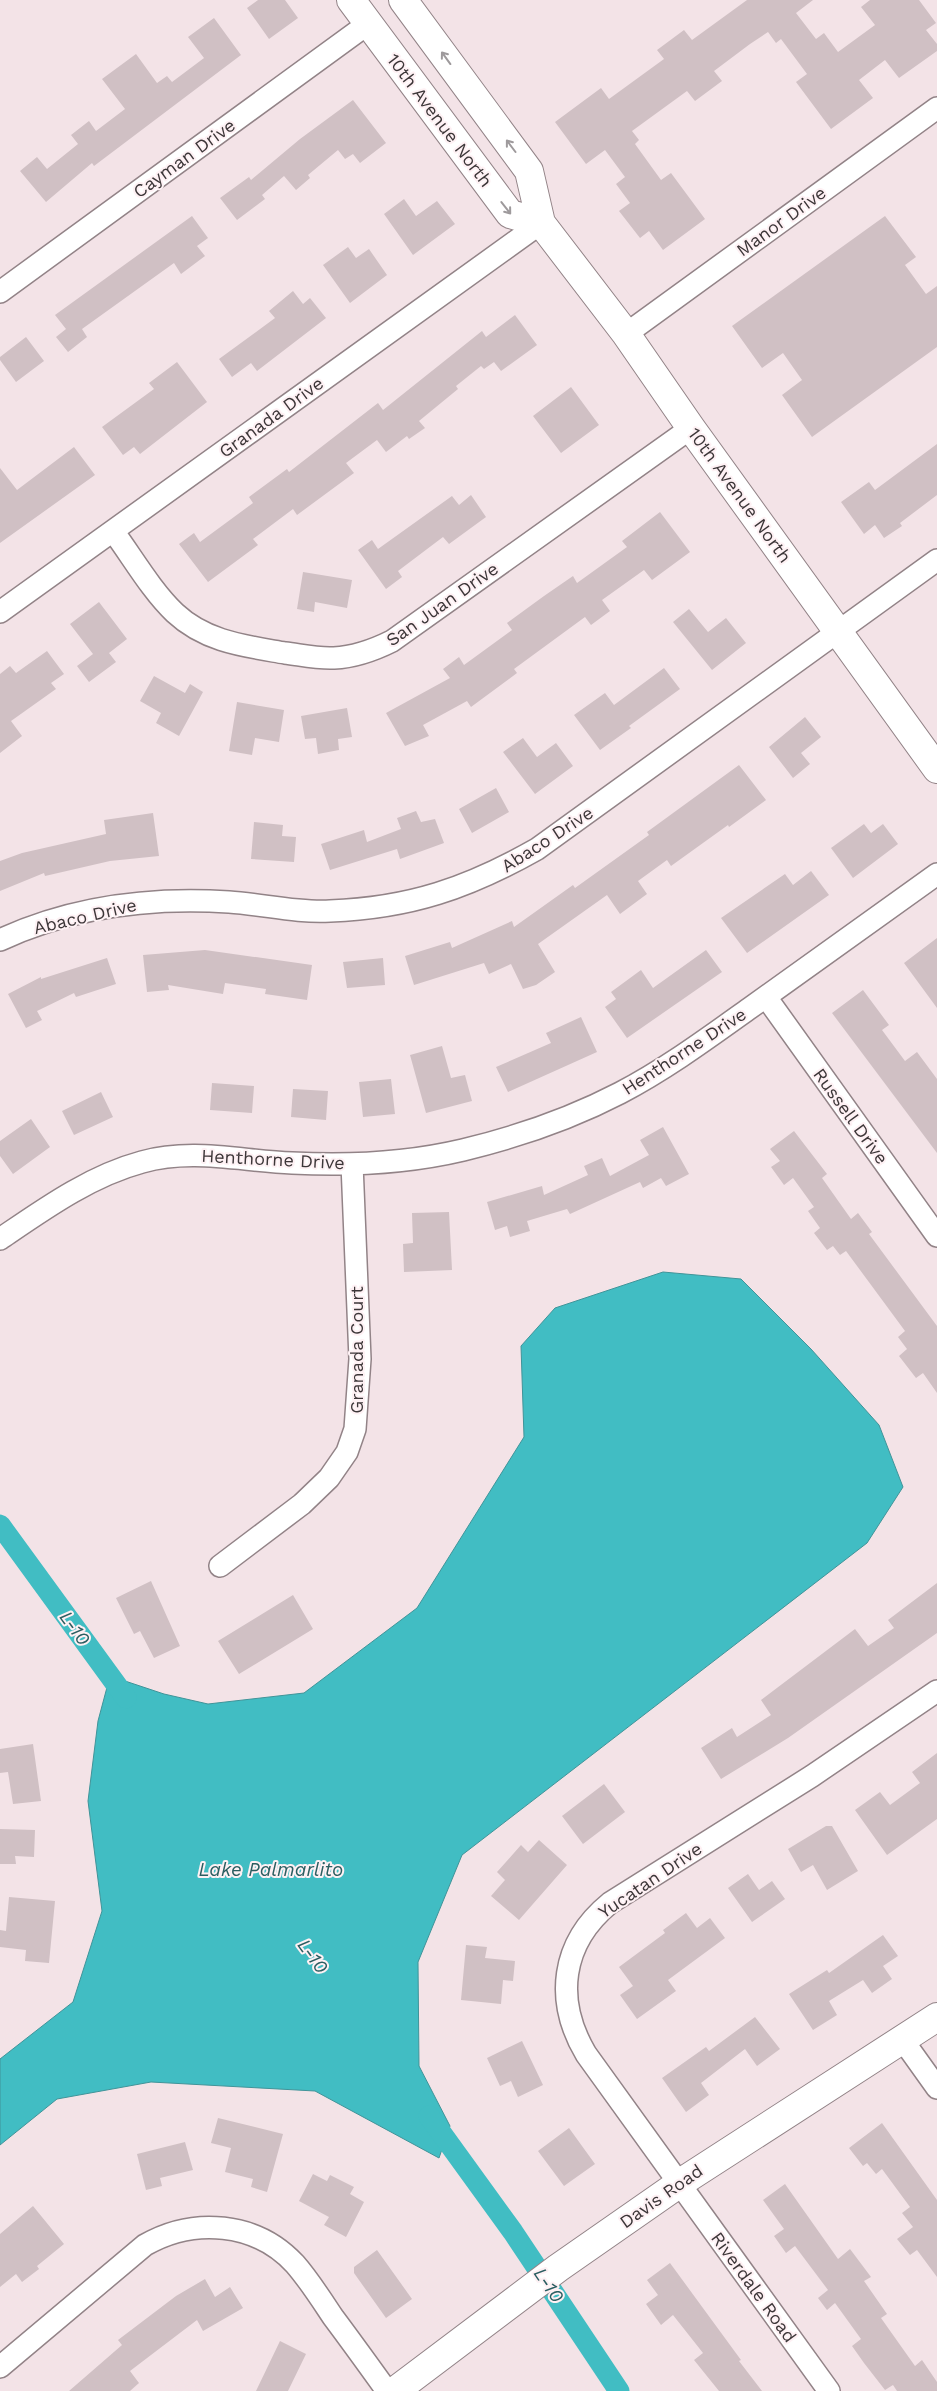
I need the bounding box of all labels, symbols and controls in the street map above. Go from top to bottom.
street label: 10th Avenue North [383,49,497,191]
one-way arrow [440,52,451,65]
street label: Cayman Drive [129,114,239,202]
one-way arrow [506,139,516,153]
street label: Manor Drive [732,182,830,260]
one-way arrow [500,201,511,214]
street label: Granada Drive [215,372,327,462]
street label: 10th Avenue North [684,424,796,566]
street label: San Juan Drive [382,558,502,650]
street label: Abaco Drive [497,802,597,876]
street label: Abaco Drive [31,894,139,938]
street label: Henthorne Drive [618,1003,750,1099]
street label: Russell Drive [809,1064,893,1168]
street label: Henthorne Drive [201,1145,345,1173]
street label: Granada Court [346,1286,367,1414]
water label: L-10 [55,1606,95,1650]
street label: Yucatan Drive [594,1838,706,1922]
water label: Lake Palmarlito [199,1858,343,1881]
water label: L-10 [293,1934,333,1978]
street label: Davis Road [615,2160,707,2232]
street label: Riverdale Road [707,2228,801,2346]
water label: L-10 [529,2263,569,2307]

